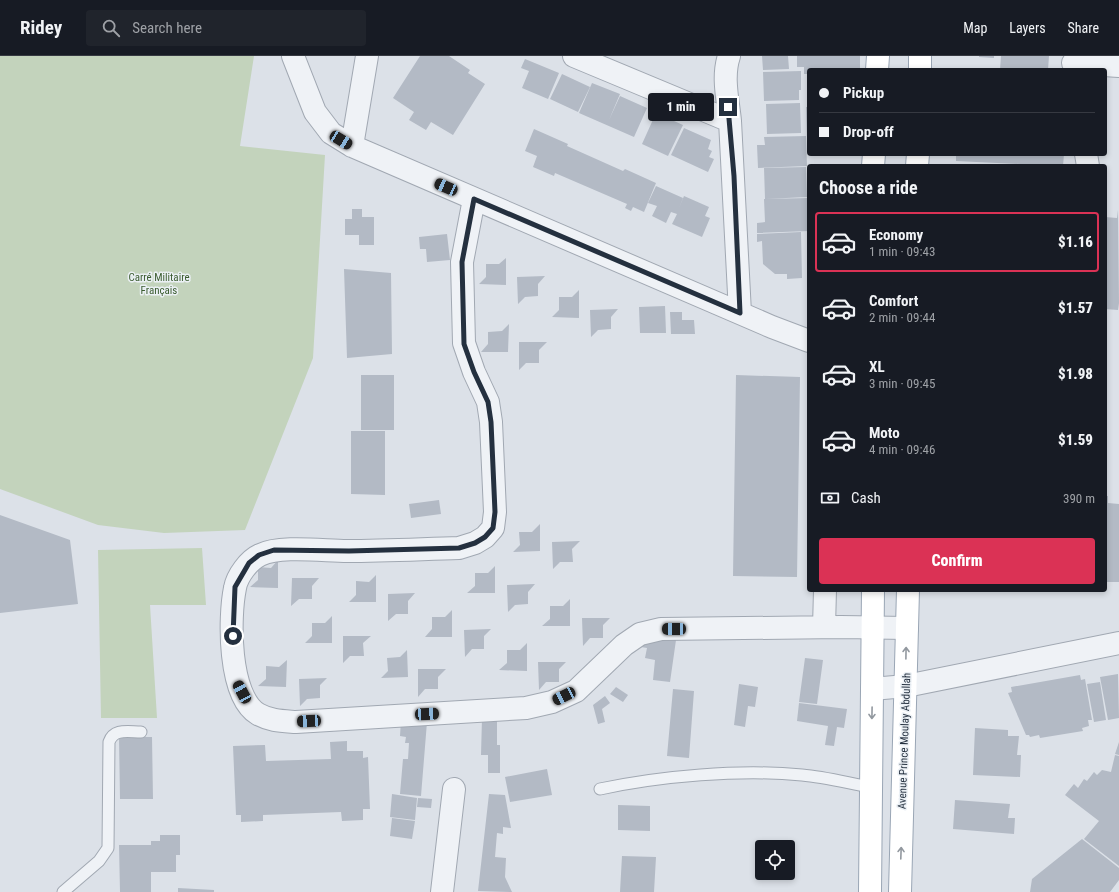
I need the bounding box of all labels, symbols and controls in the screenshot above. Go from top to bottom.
search box [86,10,366,46]
text: Ridey [20,16,62,39]
icon: search [100,17,122,39]
text: Search here [132,19,202,37]
text: Map [963,20,987,36]
text: Layers [1009,20,1046,36]
text: Share [1068,20,1099,36]
text: Pickup [843,84,884,102]
callout: 1 min [648,93,714,121]
route end [719,98,737,116]
text: 1 min [667,99,695,114]
text: Drop-off [843,123,894,141]
car [328,129,354,151]
car [433,177,459,197]
text: Choose a ride [819,177,918,198]
icon: car [821,224,857,260]
text: Economy [869,226,923,244]
text: $1.16 [1058,233,1093,251]
text: 1 min · 09:43 [869,244,935,259]
park label: Carré Militaire Français [128,271,190,297]
icon: car [821,290,857,326]
text: Comfort [869,292,918,310]
text: $1.57 [1058,299,1093,317]
text: 2 min · 09:44 [869,310,935,325]
icon: car [821,356,857,392]
text: XL [869,358,885,376]
text: $1.98 [1058,365,1093,383]
text: 3 min · 09:45 [869,376,935,391]
icon: car [821,422,857,458]
text: Moto [869,424,900,442]
text: $1.59 [1058,431,1093,449]
text: 4 min · 09:46 [869,442,935,457]
icon: cash [819,487,841,509]
text: Cash [851,489,881,507]
text: 390 m [1063,491,1095,506]
button: Confirm [819,538,1095,584]
car [662,623,686,635]
route start [224,627,242,645]
one-way arrow [902,647,910,660]
street label: Avenue Prince Moulay Abdullah [896,673,913,809]
car [231,679,253,705]
car [551,685,577,707]
one-way arrow [868,706,876,719]
car [415,707,439,721]
car [297,714,321,728]
map controls [755,840,795,880]
button: locate [755,840,795,880]
one-way arrow [897,847,905,860]

